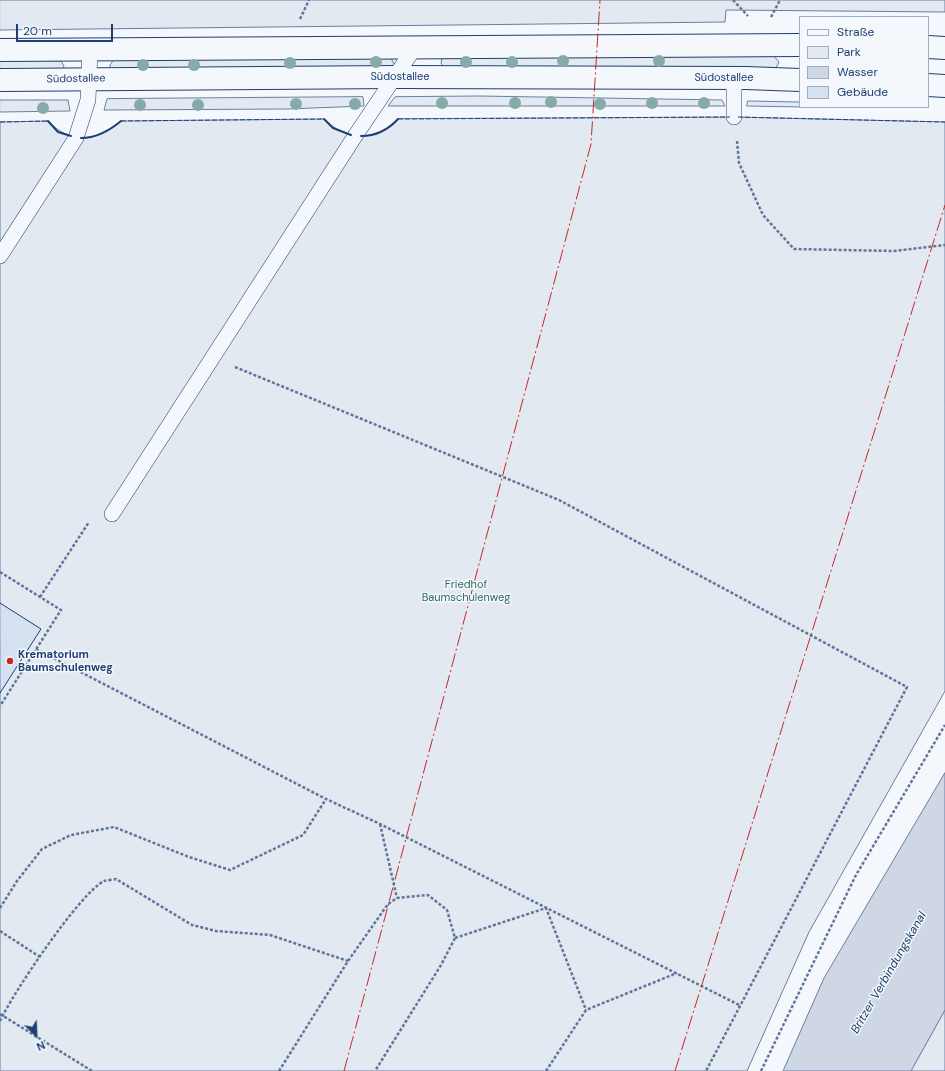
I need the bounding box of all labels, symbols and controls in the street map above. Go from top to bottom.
scale bar [18,16,115,42]
legend [799,16,929,108]
text: 20 m [23,23,52,39]
text: Straße [837,24,874,40]
text: Park [837,44,861,60]
text: Wasser [837,64,878,80]
street label: Südostallee [370,70,430,84]
street label: Südostallee [694,71,754,85]
street label: Südostallee [46,72,106,86]
text: Gebäude [837,84,888,100]
park label: Friedhof Baumschulenweg [422,578,510,604]
place label: Krematorium Baumschulenweg [18,648,113,674]
marker: Krematorium Baumschulenweg [5,656,15,666]
water label: Britzer Verbindungskanal [848,910,930,1036]
north arrow [16,1015,56,1055]
text: N [34,1038,47,1054]

